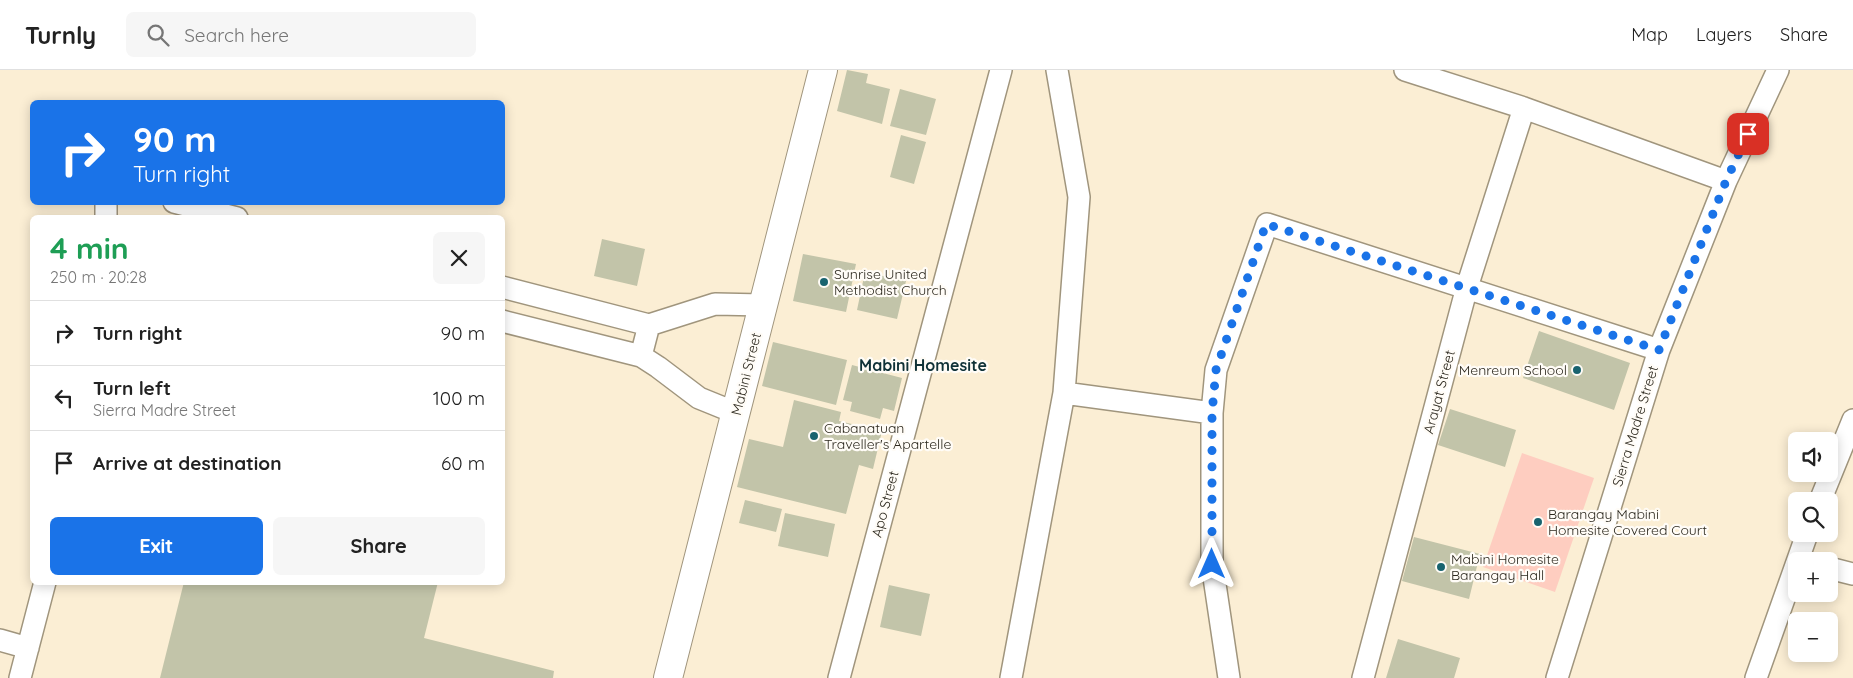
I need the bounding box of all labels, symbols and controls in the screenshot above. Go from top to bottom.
search box [126,12,476,57]
text: Turnly [25,20,96,50]
icon: search [144,21,172,49]
text: Search here [184,23,289,47]
text: Map [1631,23,1668,46]
text: Layers [1696,23,1752,46]
text: Share [1780,23,1828,46]
pin [1727,113,1769,155]
text: 90 m [133,117,216,161]
icon: right [50,120,115,185]
icon: arrive [1734,120,1762,148]
text: Turn right [133,160,230,188]
text: 4 min [50,229,129,267]
button: close [433,232,485,284]
place label: Sunrise United Methodist Church [834,265,947,299]
text: 250 m · 20:28 [50,267,147,287]
marker: Sunrise United Methodist Church [818,276,830,288]
icon: right [50,319,78,347]
text: Turn right [93,321,182,345]
text: 90 m [441,321,485,345]
street label: Mabini Street [727,330,765,417]
street label: Arayat Street [1419,348,1459,436]
district label: Mabini Homesite [859,355,987,375]
place label: Menreum School [1459,361,1567,379]
street label: Sierra Madre Street [1608,363,1662,489]
marker: Menreum School [1571,364,1583,376]
text: Turn left [93,376,171,400]
icon: left [50,384,78,412]
text: 100 m [433,386,485,410]
text: Sierra Madre Street [93,400,236,420]
place label: Cabanatuan Traveller's Apartelle [824,419,951,453]
marker: Cabanatuan Traveller's Apartelle [808,430,820,442]
map controls [1788,432,1838,662]
button: sound [1788,432,1838,482]
icon: arrive [50,449,78,477]
text: Arrive at destination [93,451,282,475]
text: 60 m [441,451,485,475]
street label: Apo Street [867,469,903,539]
button: search [1788,492,1838,542]
place label: Barangay Mabini Homesite Covered Court [1548,505,1707,539]
marker: Barangay Mabini Homesite Covered Court [1532,516,1544,528]
button: Exit [50,517,263,575]
button: Share [273,517,485,575]
position arrow [1185,537,1237,589]
place label: Mabini Homesite Barangay Hall [1451,550,1559,584]
button: + [1788,552,1838,602]
marker: Mabini Homesite Barangay Hall [1435,561,1447,573]
button: − [1788,612,1838,662]

